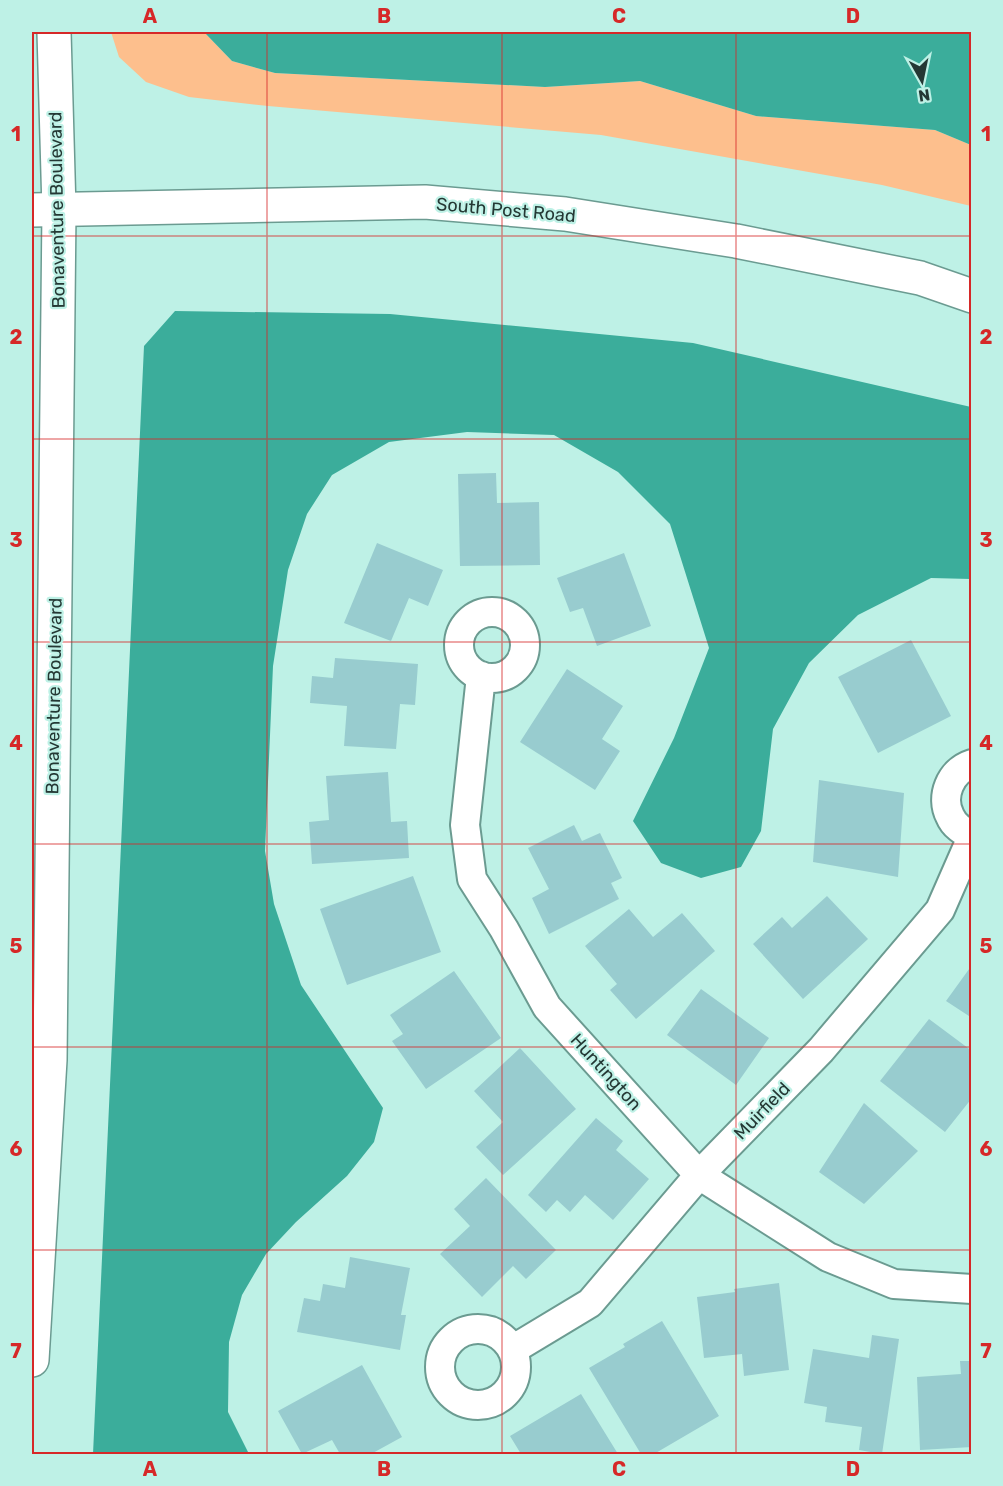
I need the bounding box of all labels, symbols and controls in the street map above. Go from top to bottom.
text: A [143,4,158,28]
text: B [377,4,391,28]
text: C [612,4,626,28]
text: D [846,4,860,28]
north arrow [892,51,952,111]
text: N [917,85,931,106]
street label: Bonaventure Boulevard [44,111,70,309]
text: 1 [11,122,21,146]
text: 1 [981,122,991,146]
street label: South Post Road [435,193,577,227]
text: 2 [10,325,23,349]
text: 2 [980,325,993,349]
text: 3 [9,528,23,552]
text: 3 [979,528,993,552]
street label: Bonaventure Boulevard [41,597,67,795]
text: 4 [9,731,23,755]
text: 4 [979,731,993,755]
text: 5 [10,934,23,958]
text: 5 [980,934,993,958]
street label: Huntington [566,1029,646,1115]
street label: Muirfield [729,1078,795,1144]
text: 6 [9,1137,23,1161]
text: 6 [979,1137,993,1161]
text: 7 [10,1339,22,1363]
text: 7 [980,1339,992,1363]
text: A [143,1457,158,1481]
text: B [377,1457,391,1481]
text: C [612,1457,626,1481]
text: D [846,1457,860,1481]

